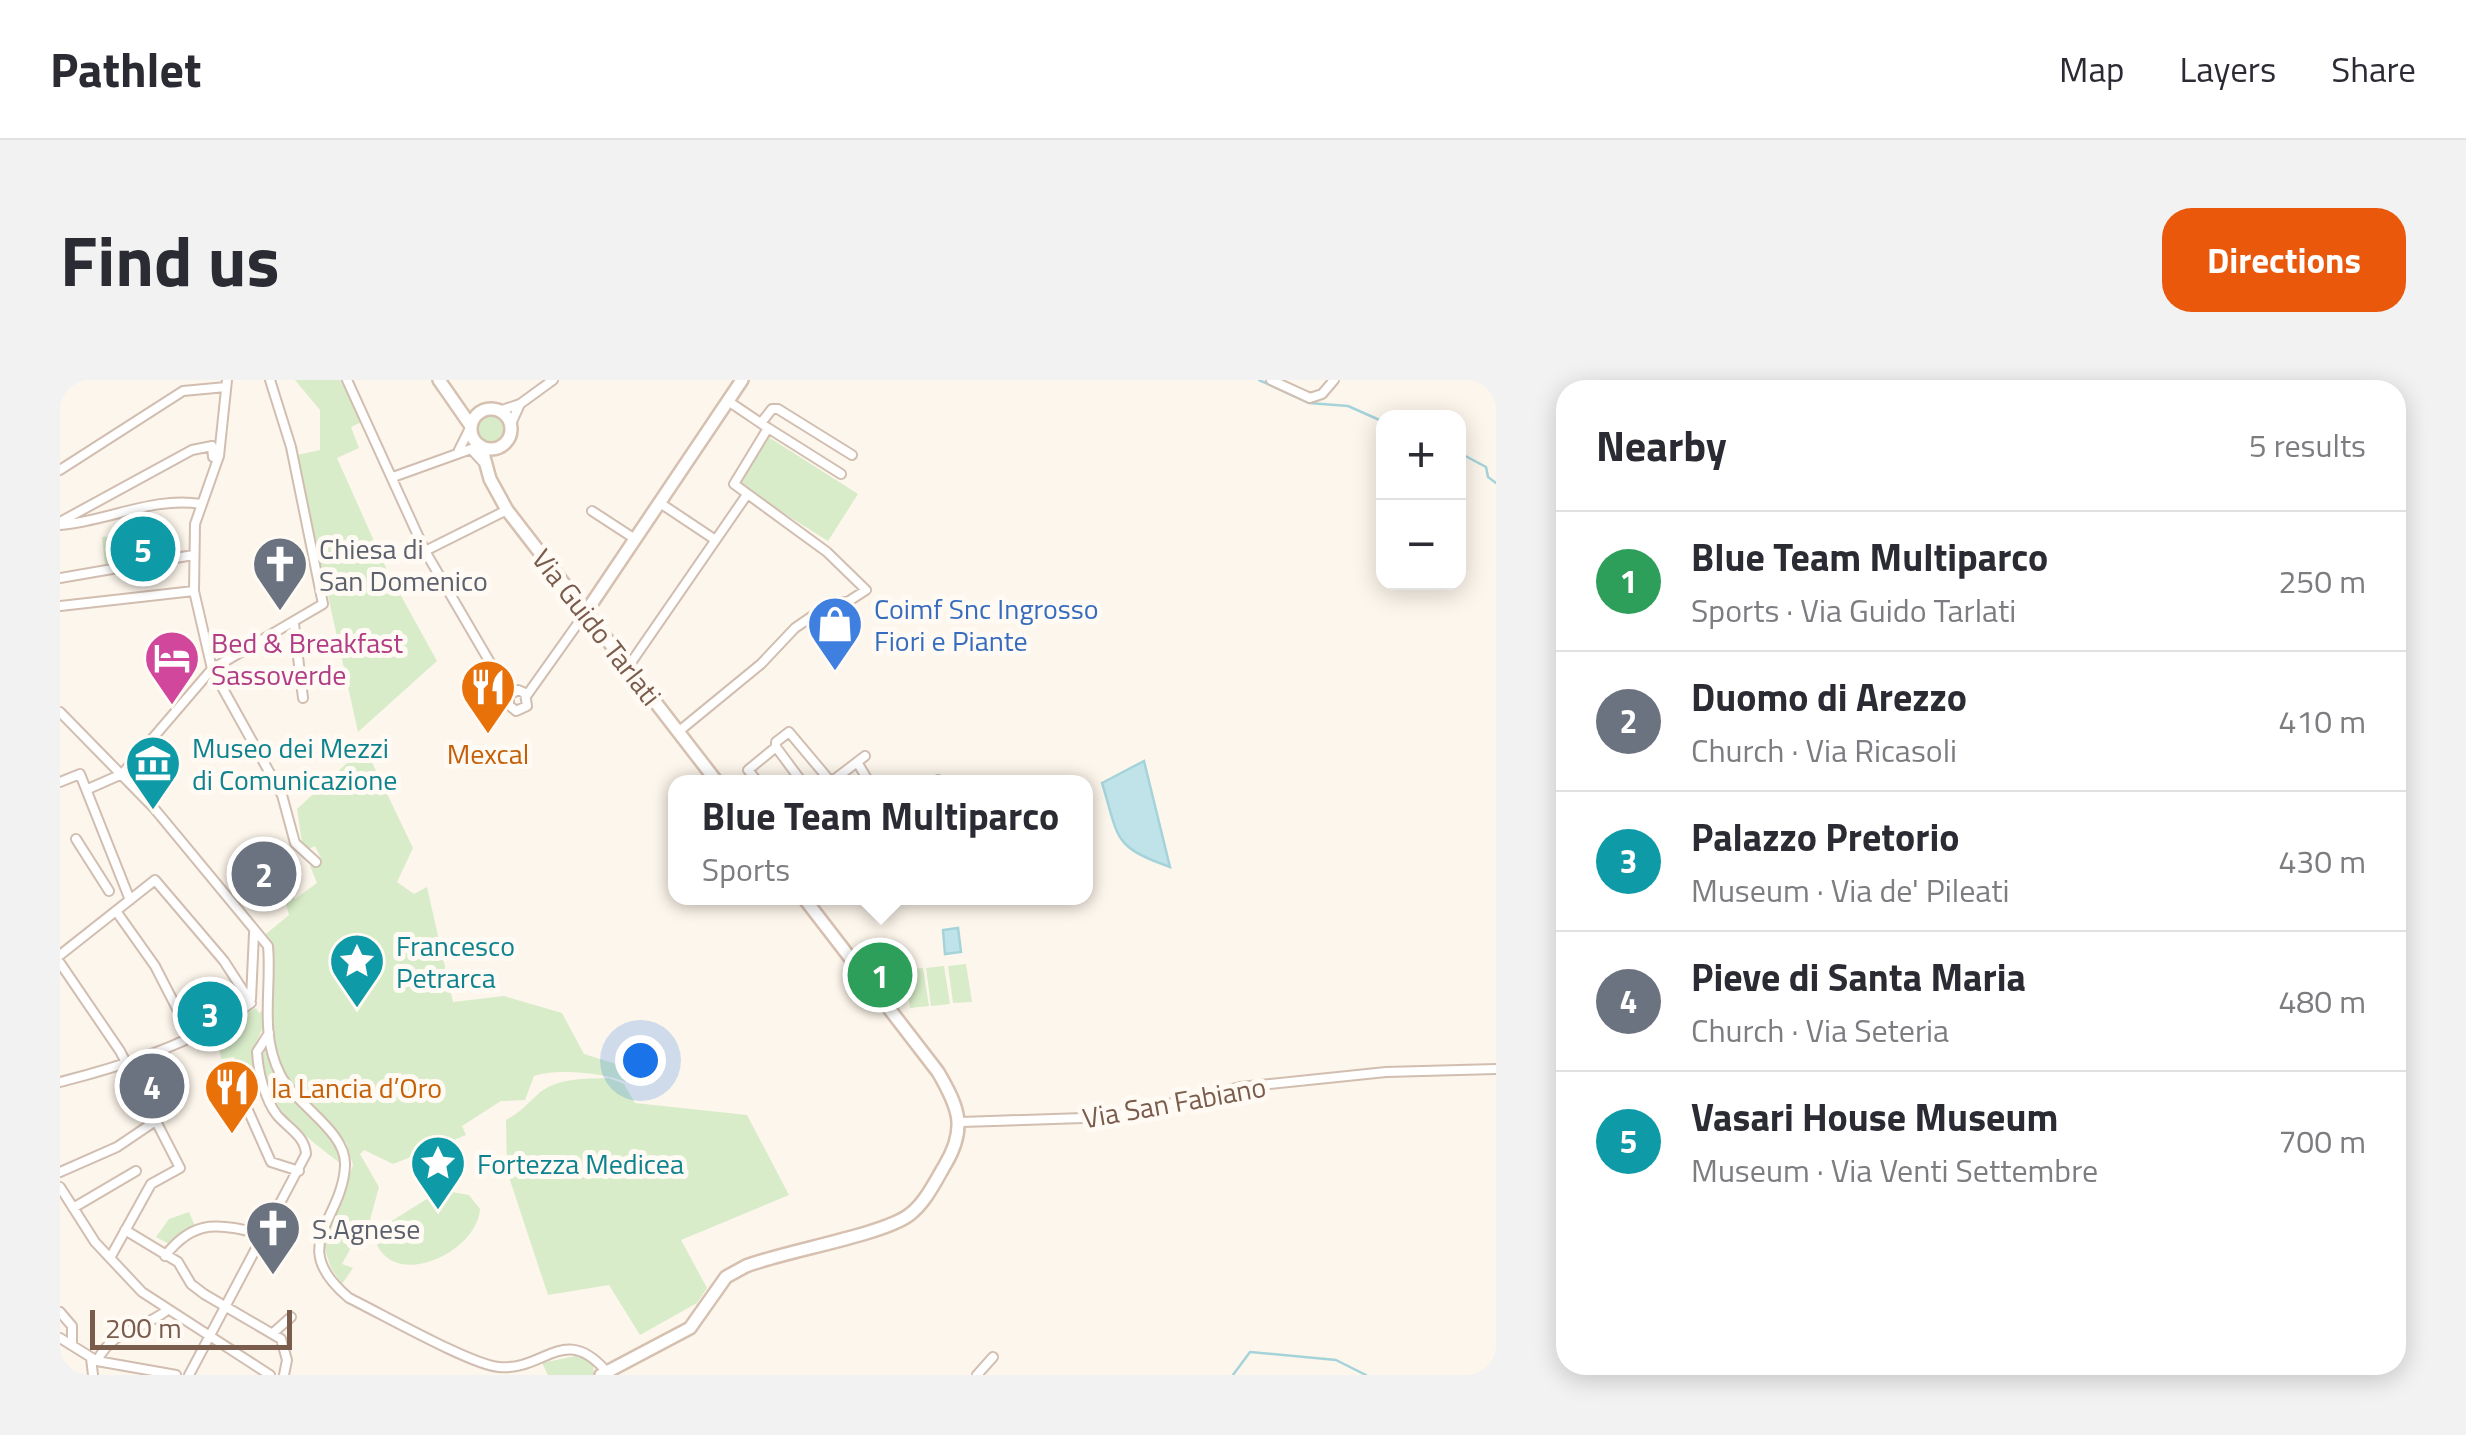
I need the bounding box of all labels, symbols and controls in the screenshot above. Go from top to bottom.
text: Pathlet [50,33,202,106]
text: Map [2059,42,2124,96]
text: Layers [2179,42,2276,96]
text: Share [2331,42,2416,96]
text: Find us [60,207,280,313]
button: Directions [2162,208,2406,312]
map controls [1376,410,1466,590]
button: + [1376,410,1466,500]
text: Nearby [1596,413,1727,477]
text: 5 results [2249,421,2366,469]
button: − [1376,500,1466,590]
pin: 5 [111,512,176,586]
place label: Chiesa di San Domenico [319,527,488,602]
text: Blue Team Multiparco [1691,528,2048,586]
church icon: Chiesa di San Domenico [250,534,310,613]
street label: Via Guido Tarlati [522,539,672,715]
text: 1 [1620,557,1637,605]
text: 250 m [2278,557,2366,605]
text: Sports · Via Guido Tarlati [1691,586,2016,634]
place label: Coimf Snc Ingrosso Fiori e Piante [874,587,1099,662]
shop icon: Coimf Snc Ingrosso Fiori e Piante [805,594,865,673]
place label: Bed & Breakfast Sassoverde [211,621,403,696]
hotel icon: Bed & Breakfast Sassoverde [142,628,202,707]
restaurant icon: Mexcal [458,657,518,736]
text: Duomo di Arezzo [1691,668,1967,726]
text: 2 [1620,697,1637,745]
text: 410 m [2278,697,2366,745]
place label: Museo dei Mezzi di Comunicazione [192,726,397,801]
text: Church · Via Ricasoli [1691,726,1957,774]
place label: Mexcal [447,732,529,775]
museum icon: Museo dei Mezzi di Comunicazione [123,733,183,812]
popup [668,775,1093,905]
text: Blue Team Multiparco [702,787,1059,845]
text: Palazzo Pretorio [1691,808,1959,866]
pin: 2 [232,836,296,912]
text: 3 [1620,837,1637,885]
text: 430 m [2278,837,2366,885]
text: Sports [702,845,790,893]
text: Museum · Via de' Pileati [1691,866,2010,914]
place label: Francesco Petrarca [396,924,515,999]
place icon: Francesco Petrarca [327,931,387,1010]
pin: 1 [848,938,912,1012]
text: Pieve di Santa Maria [1691,948,2026,1006]
pin: 3 [178,976,242,1052]
text: 4 [1620,977,1637,1025]
text: 480 m [2278,977,2366,1025]
text: Church · Via Seteria [1691,1006,1949,1054]
your location [615,1035,666,1086]
pin: 4 [119,1048,184,1124]
restaurant icon: la Lancia d’Oro [202,1057,262,1136]
street label: Via San Fabiano [1079,1065,1269,1139]
place label: la Lancia d’Oro [271,1066,442,1109]
text: Vasari House Museum [1691,1088,2058,1146]
text: 5 [1620,1117,1637,1165]
text: 700 m [2278,1117,2366,1165]
place icon: Fortezza Medicea [408,1133,468,1212]
place label: Fortezza Medicea [477,1142,684,1185]
text: Museum · Via Venti Settembre [1691,1146,2098,1194]
church icon: S.Agnese [243,1198,303,1277]
place label: S.Agnese [312,1207,420,1250]
scale bar [90,1305,292,1350]
text: 200 m [105,1306,182,1349]

